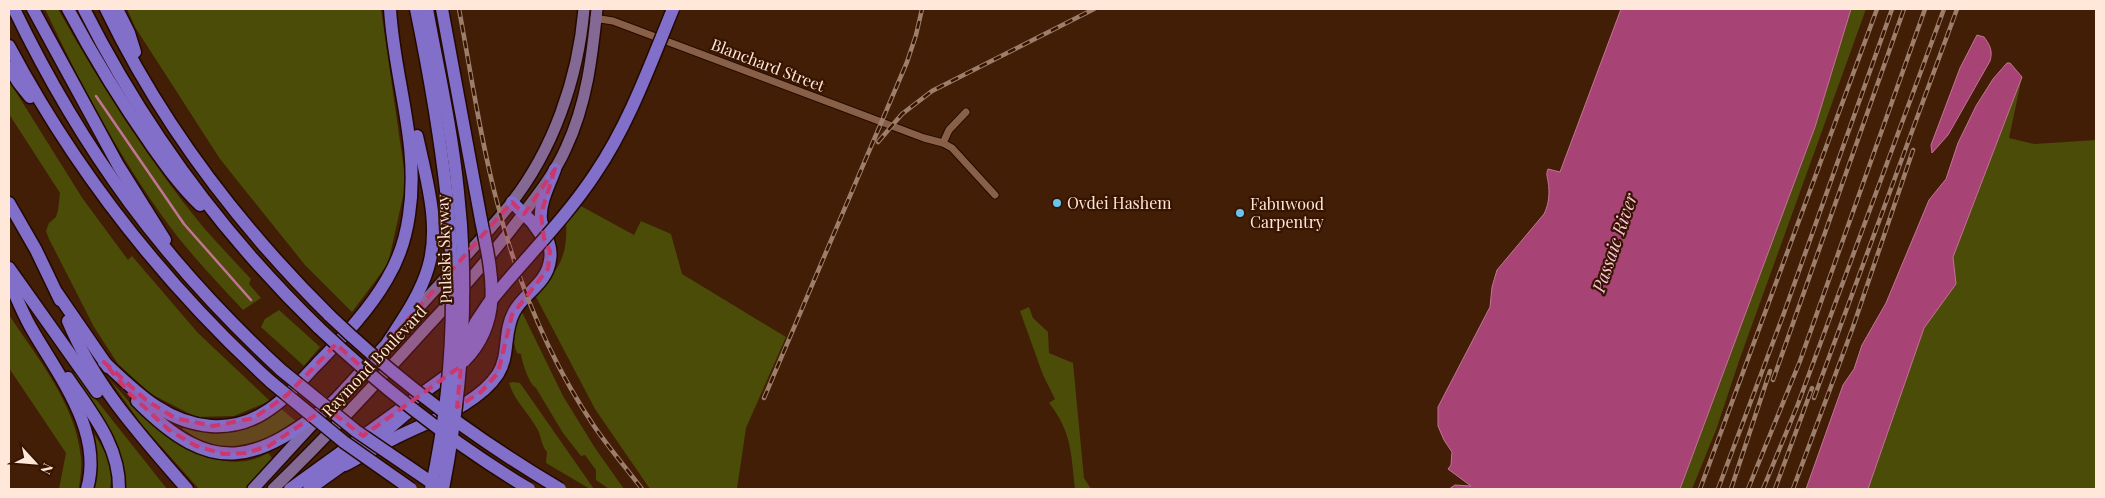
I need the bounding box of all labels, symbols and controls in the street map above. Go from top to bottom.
street label: Blanchard Street [708,33,828,96]
water label: Passaic River [1586,189,1643,296]
place label: Ovdei Hashem [1067,192,1171,213]
place label: Fabuwood Carpentry [1250,193,1324,232]
street label: Pulaski Skyway [431,194,456,304]
marker: Ovdei Hashem [1051,197,1063,209]
marker: Fabuwood Carpentry [1234,207,1246,219]
street label: Raymond Boulevard [317,301,431,421]
north arrow [10,438,60,488]
text: N [36,460,58,478]

